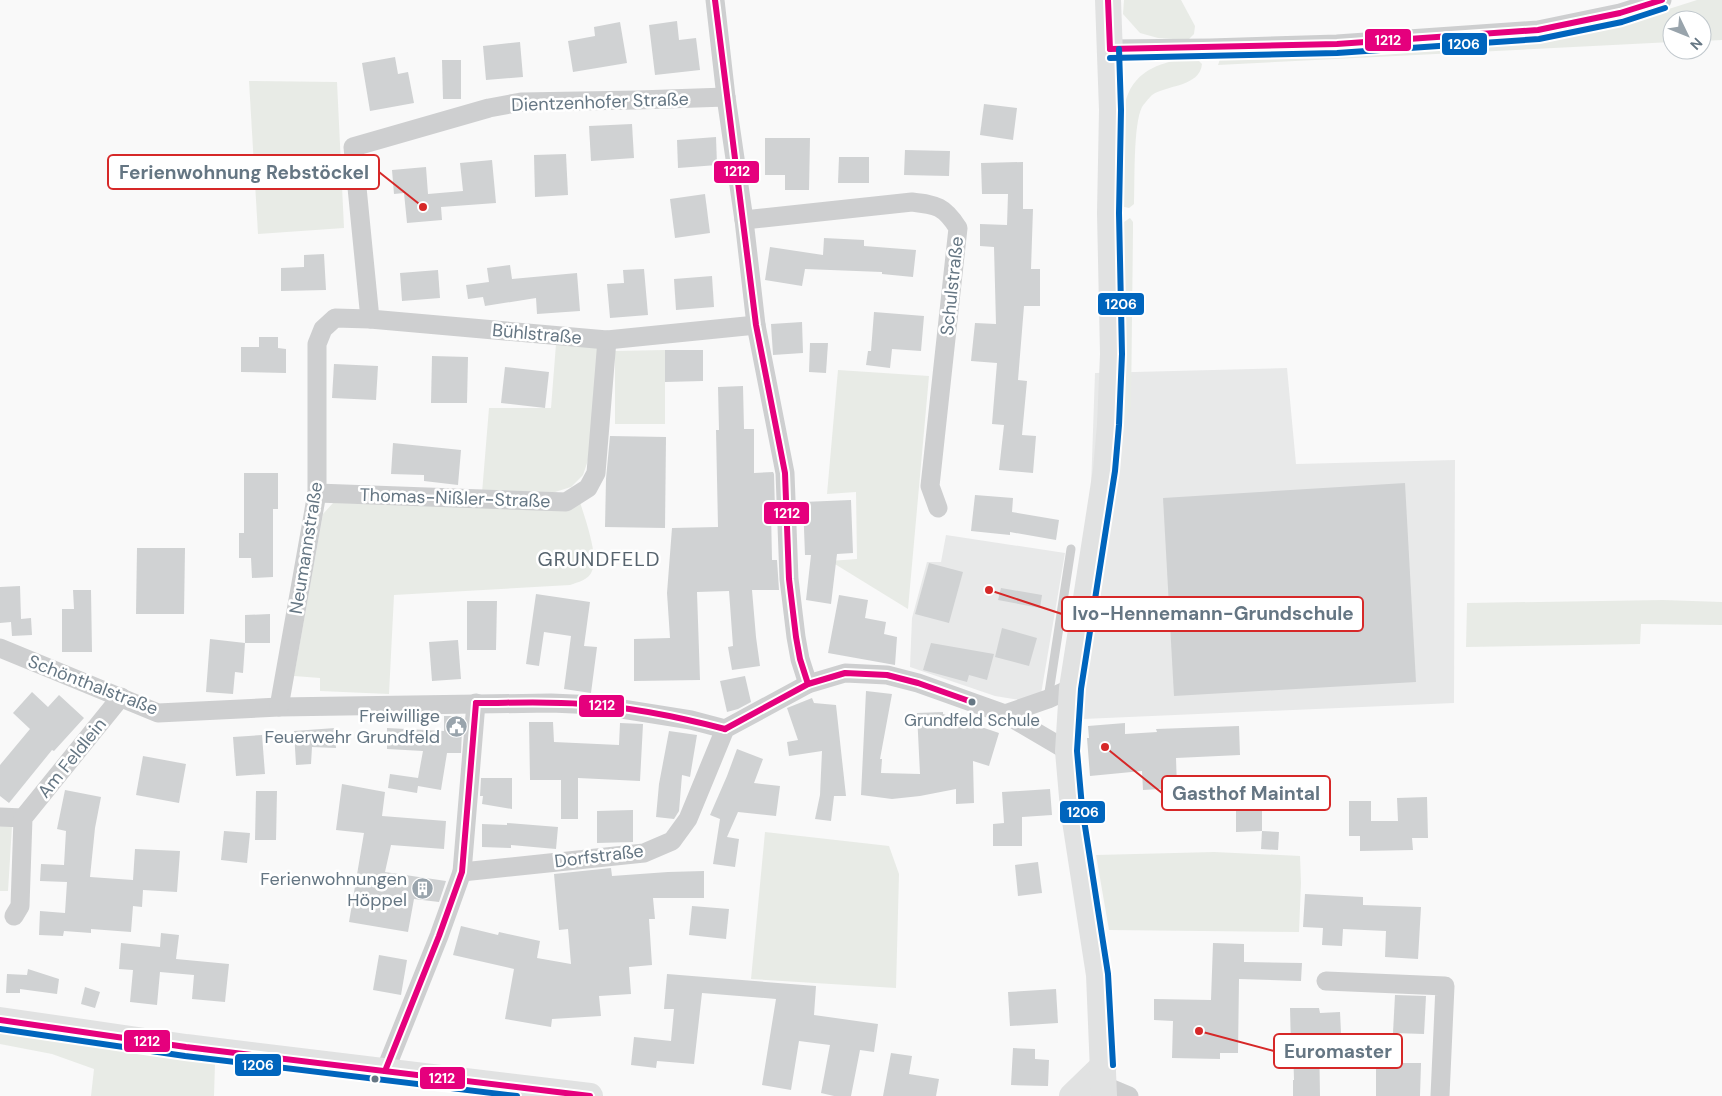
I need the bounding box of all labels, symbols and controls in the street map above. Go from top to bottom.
north arrow [1662,10,1712,60]
line badge: 1212 [1364,28,1412,52]
text: 1212 [1375,31,1401,49]
line badge: 1206 [1441,32,1488,56]
text: N [1686,34,1707,54]
text: 1206 [1448,35,1480,53]
street label: Dientzenhofer Straße [511,87,689,117]
callout: Ferienwohnung Rebstöckel [108,155,379,189]
text: Ferienwohnung Rebstöckel [119,160,369,185]
line badge: 1212 [713,160,760,184]
text: 1212 [724,162,750,180]
street label: Schulstraße [935,235,969,337]
line badge: 1206 [1097,292,1145,316]
text: 1206 [1105,295,1137,313]
street label: Bühlstraße [491,318,583,350]
street label: Neumannstraße [284,480,328,616]
street label: Thomas-Nißler-Straße [359,483,551,513]
line badge: 1212 [763,501,810,525]
text: 1212 [774,504,800,522]
district label: GRUNDFELD [537,546,661,572]
callout: Ivo-Hennemann-Grundschule [1062,597,1363,631]
text: Ivo-Hennemann-Grundschule [1072,601,1354,626]
street label: Schönthalstraße [25,649,161,721]
line badge: 1212 [578,694,625,718]
text: 1212 [589,696,615,714]
marker: Grundfeld Schule [967,697,977,707]
place label: Freiwillige Feuerwehr Grundfeld [264,704,440,749]
place label: Grundfeld Schule [904,709,1040,731]
street label: Am Feldlein [32,713,112,803]
public building icon: Freiwillige Feuerwehr Grundfeld [444,714,468,738]
callout: Gasthof Maintal [1162,776,1330,810]
text: Gasthof Maintal [1172,781,1320,806]
line badge: 1206 [1059,800,1106,824]
text: 1206 [1067,803,1099,821]
street label: Dorfstraße [553,839,645,873]
place label: Ferienwohnungen Höppel [260,867,407,912]
building icon: Ferienwohnungen Höppel [411,877,435,901]
line badge: 1212 [123,1029,171,1053]
text: 1212 [134,1032,160,1050]
callout: Euromaster [1274,1034,1402,1068]
text: Euromaster [1284,1039,1392,1064]
line badge: 1206 [234,1053,282,1077]
text: 1206 [242,1056,274,1074]
line badge: 1212 [419,1066,466,1090]
text: 1212 [429,1069,455,1087]
unlabelled marker [370,1074,380,1084]

